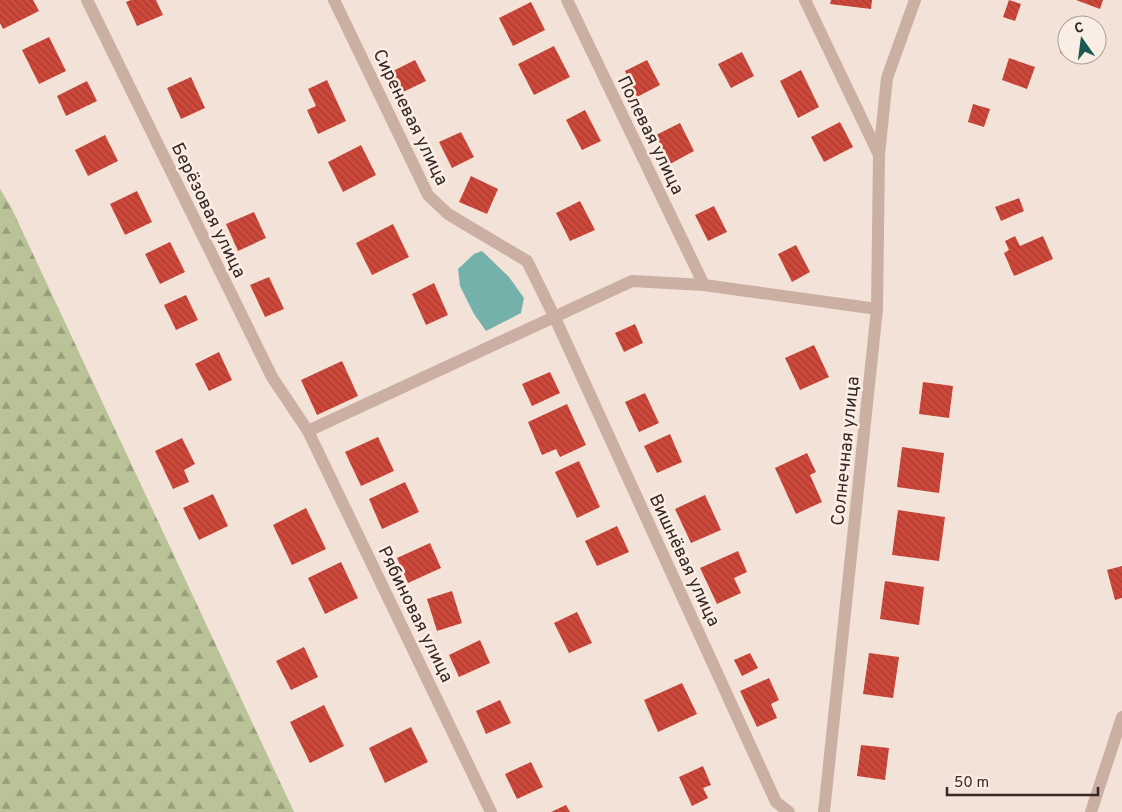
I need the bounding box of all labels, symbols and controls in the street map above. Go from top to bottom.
north arrow [1057,15,1107,65]
text: С [1073,19,1086,38]
street label: Сиреневая улица [367,46,453,190]
street label: Полевая улица [611,73,688,199]
street label: Берёзовая улица [165,139,250,282]
street label: Солнечная улица [827,375,866,527]
street label: Вишнёвая улица [643,491,724,631]
street label: Рябиновая улица [372,543,458,687]
scale bar [947,764,1098,796]
text: 50 m [954,774,989,793]

